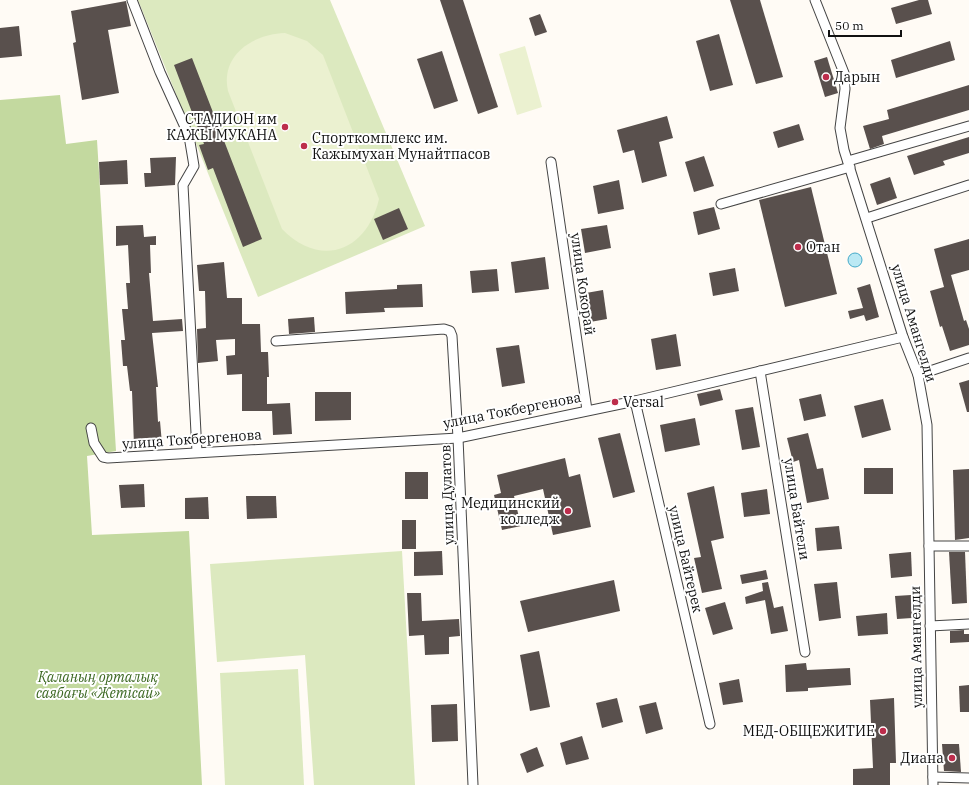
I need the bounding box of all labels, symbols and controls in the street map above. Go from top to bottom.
scale bar [829,12,901,38]
text: 50 m [835,18,864,33]
place label: Дарын [834,68,880,86]
marker: Дарын [821,72,831,82]
place label: СТАДИОН им КАЖЫ МУКАНА [166,110,277,144]
marker: СТАДИОН им КАЖЫ МУКАНА [280,122,290,132]
place label: Спорткомплекс им. Кажымухан Мунайтпасов [312,129,491,163]
marker: Спорткомплекс им. Кажымухан Мунайтпасов [299,141,309,151]
street label: улица Кокорай [567,232,599,336]
place label: Отан [806,238,840,256]
marker: Отан [793,242,803,252]
street label: улица Амангелди [888,262,940,384]
street label: улица Токбергенова [442,388,583,432]
place label: Versal [623,393,664,411]
marker: Versal [610,397,620,407]
street label: улица Токбергенова [122,425,263,453]
street label: улица Дулатов [436,444,458,545]
street label: улица Байтели [780,457,814,561]
place label: Медицинский колледж [461,494,560,528]
street label: улица Байтерек [665,504,707,614]
marker: Медицинский колледж [563,506,573,516]
street label: улица Амангелди [906,586,926,708]
park label: Қаланың орталық саябағы «Жетісай» [36,668,160,702]
place label: МЕД-ОБЩЕЖИТИЕ [743,722,875,740]
marker: МЕД-ОБЩЕЖИТИЕ [878,726,888,736]
place label: Диана [901,749,944,767]
marker: Диана [947,753,957,763]

